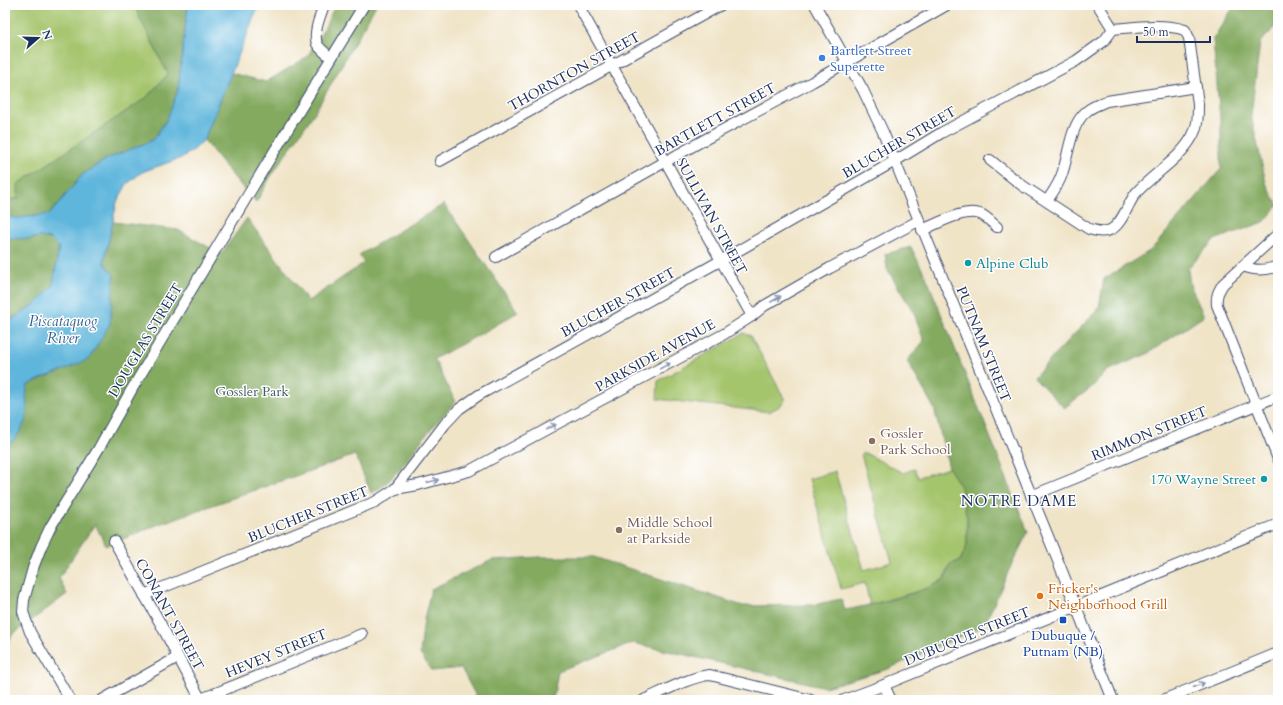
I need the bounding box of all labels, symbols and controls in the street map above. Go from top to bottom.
north arrow [18,18,58,58]
scale bar [1137,18,1210,44]
text: 50 m [1143,24,1170,40]
street label: THORNTON STREET [505,27,644,116]
text: N [38,28,56,42]
place label: Bartlett Street Superette [830,41,912,76]
marker: Bartlett Street Superette [817,53,827,63]
street label: BARTLETT STREET [651,78,779,161]
street label: BLUCHER STREET [839,102,960,183]
street label: SULLIVAN STREET [672,154,752,278]
place label: Alpine Club [976,254,1048,273]
marker: Alpine Club [963,258,973,268]
street label: BLUCHER STREET [557,263,679,342]
street label: DOUGLAS STREET [104,280,187,401]
street label: PUTNAM STREET [952,283,1015,405]
one-way arrow [770,294,782,302]
water label: Piscataquog River [29,311,98,348]
street label: PARKSIDE AVENUE [592,314,719,396]
one-way arrow [659,361,671,369]
park label: Gossler Park [215,382,289,401]
street label: RIMMON STREET [1089,402,1210,465]
one-way arrow [544,423,556,431]
place label: Gossler Park School [880,424,951,459]
marker: Gossler Park School [867,436,877,446]
place label: 170 Wayne Street [1150,470,1257,489]
marker: 170 Wayne Street [1259,474,1269,484]
one-way arrow [426,477,439,484]
street label: BLUCHER STREET [245,482,371,547]
district label: NOTRE DAME [961,491,1077,511]
place label: Middle School at Parkside [627,513,713,548]
marker: Middle School at Parkside [614,525,624,535]
street label: CONANT STREET [131,555,208,674]
place label: Fricker's Neighborhood Grill [1048,579,1168,614]
marker: Fricker's Neighborhood Grill [1035,591,1045,601]
street label: DUBUQUE STREET [901,603,1033,670]
marker: Dubuque / Putnam (NB) [1058,615,1068,625]
street label: HEVEY STREET [223,624,330,683]
place label: Dubuque / Putnam (NB) [1023,626,1103,661]
one-way arrow [1193,681,1205,689]

